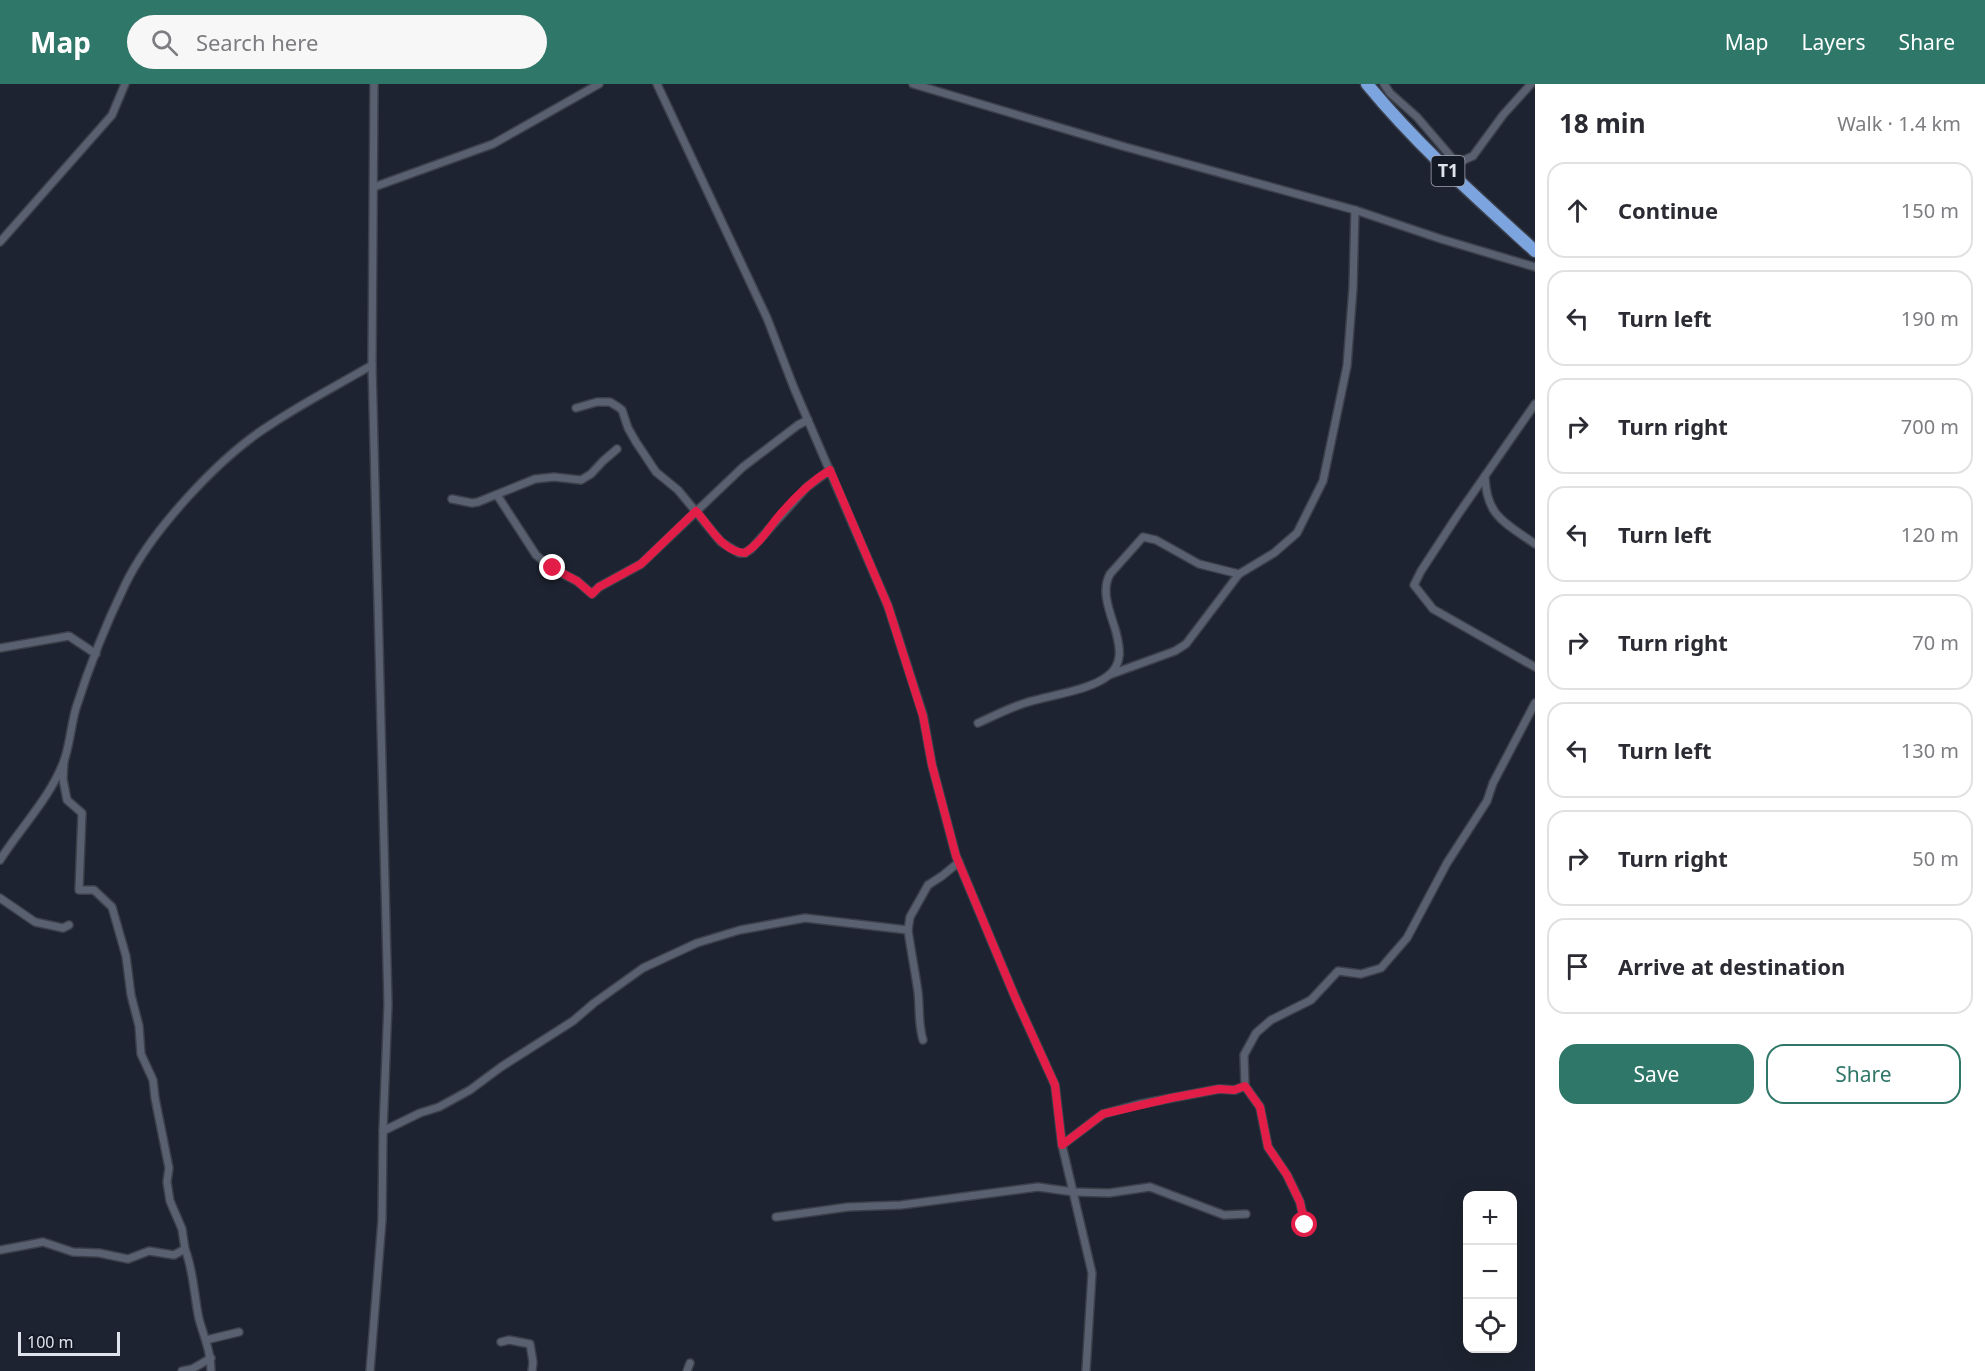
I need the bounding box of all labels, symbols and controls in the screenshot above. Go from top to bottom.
search box [127,15,547,69]
text: Map [30,23,91,61]
icon: search [148,26,181,59]
text: Search here [196,27,318,57]
text: Map [1725,28,1769,56]
text: Layers [1802,28,1866,56]
text: Share [1899,28,1955,56]
text: 18 min [1559,105,1646,141]
text: Walk · 1.4 km [1837,110,1961,137]
road number: T1 [1432,156,1464,186]
icon: ahead [1561,194,1594,227]
text: Continue [1618,195,1718,225]
text: 150 m [1901,197,1959,224]
icon: left [1561,302,1594,335]
text: Turn left [1618,303,1712,333]
text: 190 m [1901,305,1959,332]
icon: right [1561,410,1594,443]
text: Turn right [1618,411,1728,441]
text: 700 m [1901,413,1959,440]
icon: left [1561,518,1594,551]
text: Turn left [1618,519,1712,549]
text: 120 m [1901,521,1959,548]
route end [539,554,565,580]
icon: right [1561,626,1594,659]
text: Turn right [1618,627,1728,657]
text: 70 m [1912,629,1959,656]
icon: left [1561,734,1594,767]
text: Turn left [1618,735,1712,765]
text: 130 m [1901,737,1959,764]
icon: right [1561,842,1594,875]
text: Turn right [1618,843,1728,873]
text: 50 m [1912,845,1959,872]
icon: arrive [1561,950,1594,983]
text: Arrive at destination [1618,951,1845,981]
button: Save [1559,1044,1754,1104]
button: Share [1766,1044,1961,1104]
map controls [1463,1191,1517,1353]
button: + [1463,1191,1517,1245]
route start [1291,1211,1317,1237]
button: − [1463,1245,1517,1299]
button: locate [1463,1299,1517,1353]
scale bar [18,1329,120,1356]
text: 100 m [27,1331,74,1353]

